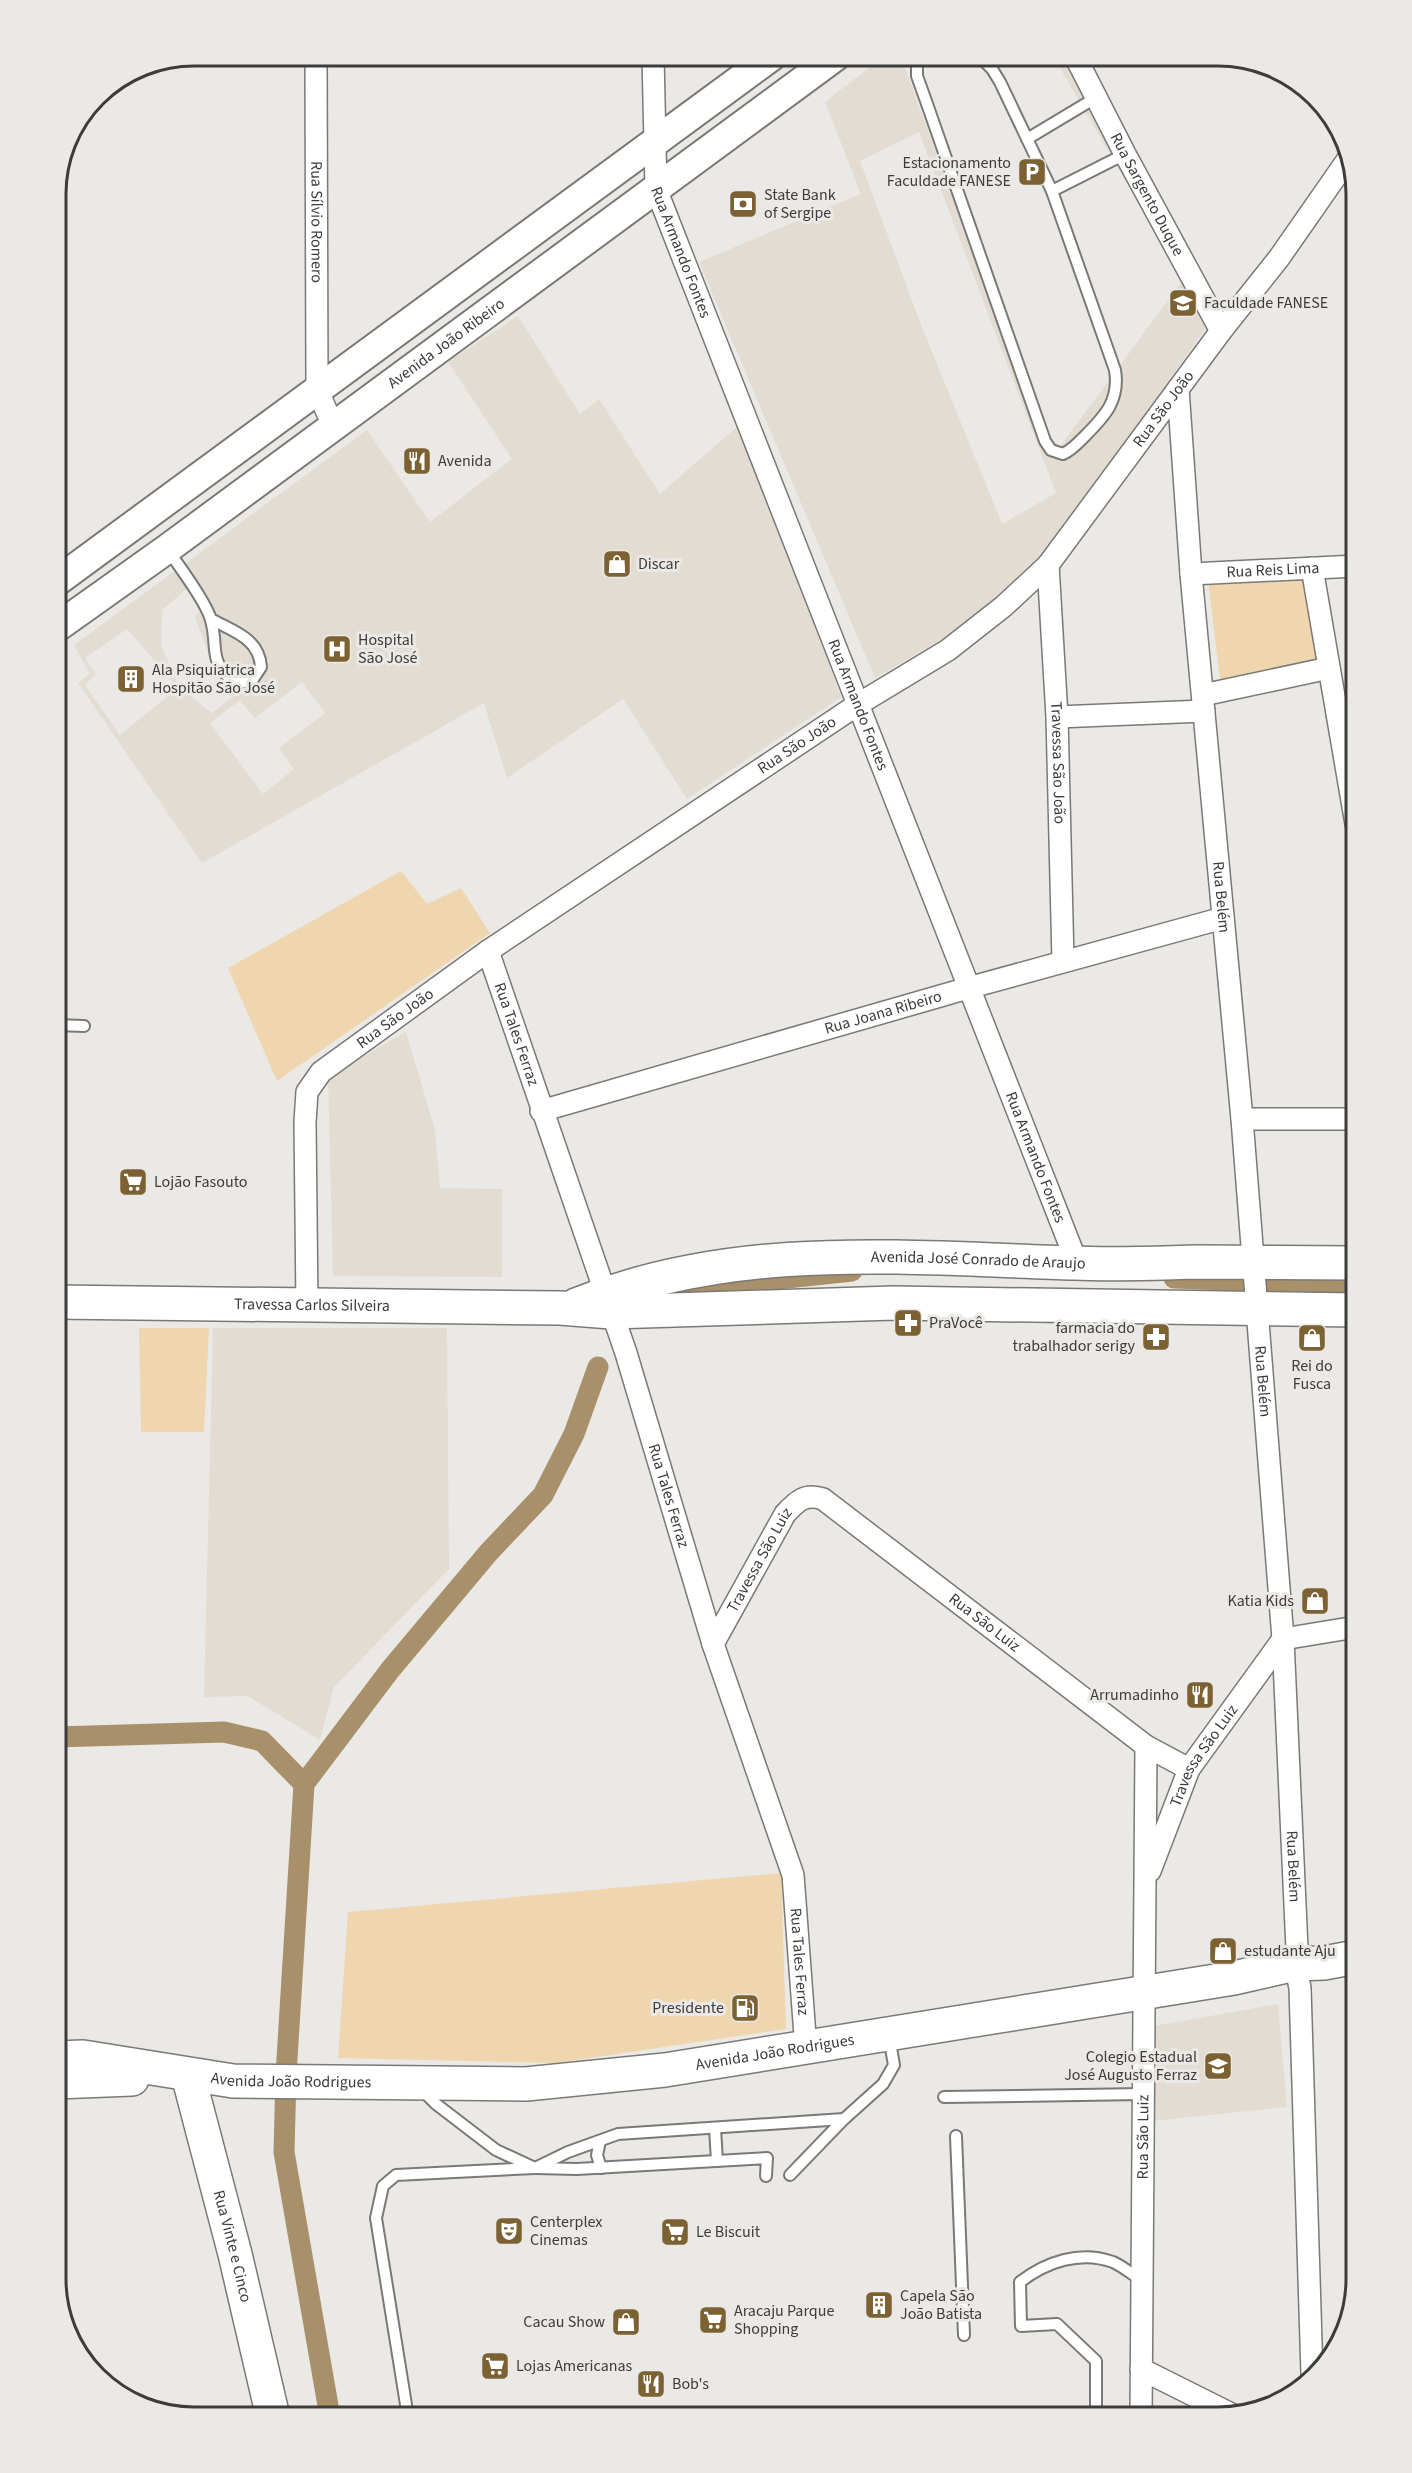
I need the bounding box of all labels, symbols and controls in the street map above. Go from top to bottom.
street label: Rua Sargento Duque [1105,129,1189,260]
place label: Estacionamento Faculdade FANESE [887,152,1011,192]
parking icon: Estacionamento Faculdade FANESE [1016,156,1048,188]
street label: Rua Sílvio Romero [305,161,328,283]
street label: Rua Armando Fontes [645,183,717,321]
place label: State Bank of Sergipe [764,184,836,224]
bank icon: State Bank of Sergipe [727,188,759,220]
school or university icon: Faculdade FANESE [1167,287,1199,319]
place label: Faculdade FANESE [1204,292,1328,314]
street label: Avenida João Ribeiro [383,293,509,394]
street label: Rua São João [1128,366,1199,452]
restaurant icon: Avenida [401,445,433,477]
place label: Avenida [438,450,492,472]
shop icon: Discar [601,548,633,580]
place label: Discar [638,553,680,575]
street label: Rua Reis Lima [1226,557,1320,583]
place label: Hospital São José [358,629,417,669]
hospital icon: Hospital São José [321,633,353,665]
street label: Rua Armando Fontes [823,636,894,774]
place label: Ala Psiquiatrica Hospitão São José [152,659,275,699]
building icon: Ala Psiquiatrica Hospitão São José [115,663,147,695]
street label: Travessa São João [1045,701,1071,824]
street label: Rua São João [753,711,841,779]
street label: Rua Belém [1207,860,1236,934]
street label: Rua Tales Ferraz [489,980,545,1089]
street label: Rua São João [352,983,438,1054]
street label: Rua Joana Ribeiro [822,985,944,1040]
street label: Rua Armando Fontes [1000,1088,1071,1226]
supermarket icon: Lojão Fasouto [117,1166,149,1198]
place label: Lojão Fasouto [154,1171,248,1193]
street label: Avenida José Conrado de Araujo [871,1246,1086,1274]
street label: Travessa Carlos Silveira [234,1293,390,1317]
pharmacy icon: PraVocê [892,1307,924,1339]
place label: PraVocê [929,1312,983,1334]
place label: farmacia do trabalhador serigy [1013,1317,1136,1357]
pharmacy icon: farmacia do trabalhador serigy [1140,1321,1172,1353]
shop icon: Rei do Fusca [1296,1322,1328,1354]
street label: Rua Belém [1249,1345,1276,1418]
place label: Rei do Fusca [1291,1355,1333,1395]
street label: Rua Tales Ferraz [643,1441,695,1551]
street label: Travessa São Luiz [722,1502,797,1616]
shop icon: Katia Kids [1299,1585,1331,1617]
street label: Rua São Luiz [944,1588,1025,1657]
place label: Katia Kids [1227,1590,1294,1612]
restaurant icon: Arrumadinho [1184,1679,1216,1711]
place label: Arrumadinho [1090,1684,1179,1706]
street label: Travessa São Luiz [1165,1700,1243,1810]
street label: Rua Belém [1281,1830,1306,1903]
street label: Rua Tales Ferraz [784,1907,814,2016]
shop icon: estudante Aju [1207,1935,1239,1967]
place label: estudante Aju [1244,1940,1336,1962]
fuel station icon: Presidente [729,1992,761,2024]
place label: Presidente [652,1997,724,2019]
street label: Avenida João Rodrigues [694,2029,856,2076]
place label: Colegio Estadual José Augusto Ferraz [1064,2046,1197,2086]
school or university icon: Colegio Estadual José Augusto Ferraz [1202,2050,1234,2082]
street label: Avenida João Rodrigues [209,2067,372,2093]
street label: Rua São Luiz [1132,2094,1154,2179]
street label: Rua Vinte e Cinco [208,2188,257,2305]
place label: Centerplex Cinemas [530,2211,602,2251]
theatre icon: Centerplex Cinemas [493,2215,525,2247]
supermarket icon: Le Biscuit [659,2216,691,2248]
place label: Le Biscuit [696,2221,761,2243]
place label: Capela São João Batista [900,2285,982,2325]
building icon: Capela São João Batista [863,2289,895,2321]
place label: Aracaju Parque Shopping [734,2300,834,2340]
supermarket icon: Aracaju Parque Shopping [697,2304,729,2336]
shop icon: Cacau Show [610,2306,642,2338]
place label: Cacau Show [523,2311,605,2333]
supermarket icon: Lojas Americanas [479,2350,511,2382]
place label: Lojas Americanas [516,2355,633,2377]
restaurant icon: Bob's [635,2368,667,2400]
place label: Bob's [672,2373,709,2395]

